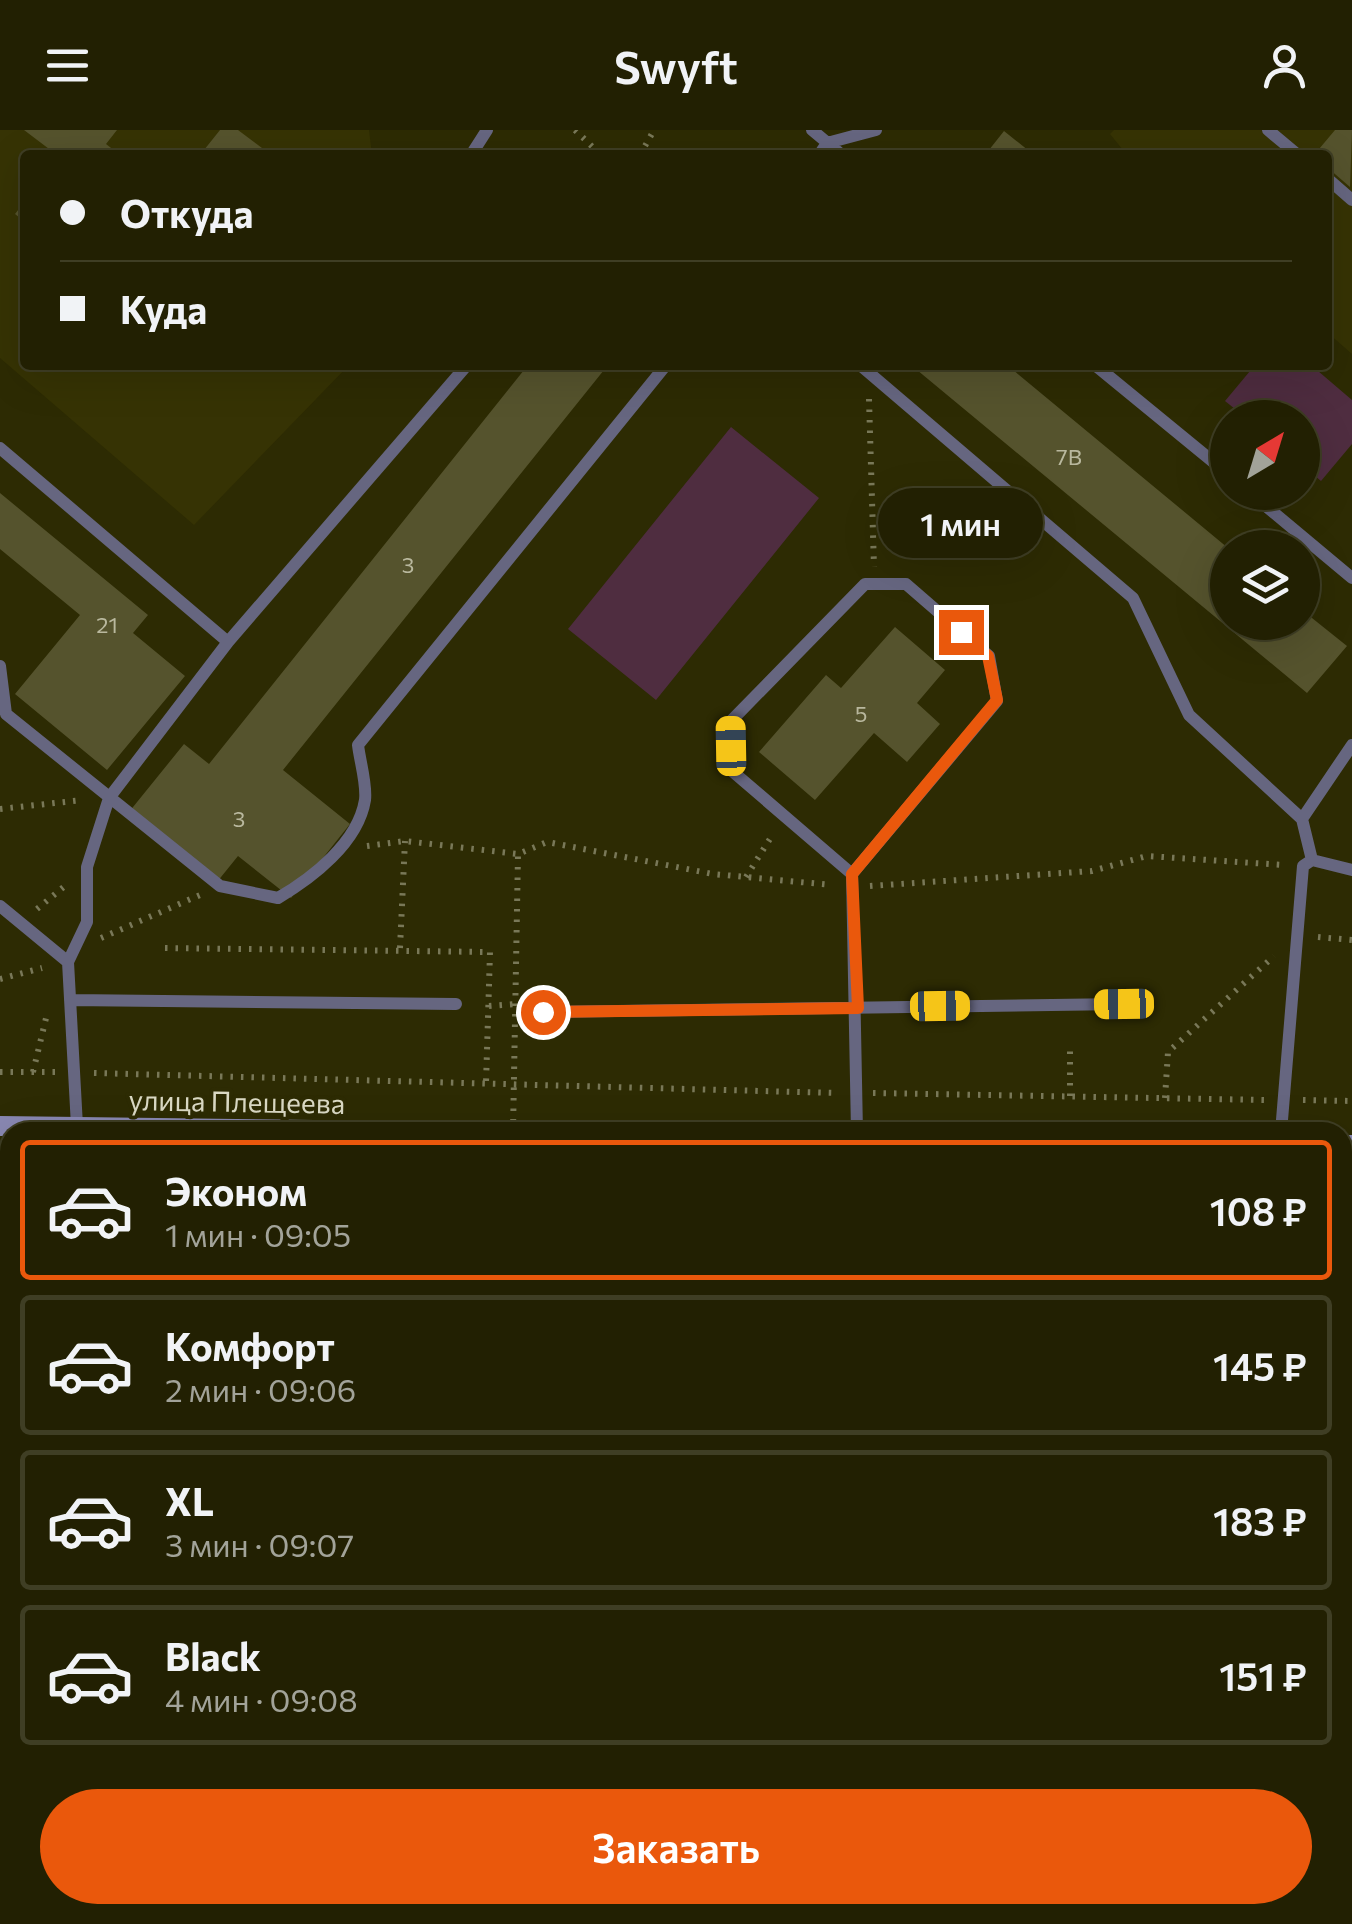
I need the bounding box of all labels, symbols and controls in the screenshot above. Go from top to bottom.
icon: menu [40,38,95,93]
text: Swyft [614,38,738,93]
icon: person [1257,38,1312,93]
text: Откуда [120,189,253,236]
text: Куда [120,285,207,332]
north arrow [1210,400,1320,510]
map controls [1210,400,1320,640]
house number: 7В [1056,443,1082,470]
callout: 1 мин [878,487,1044,557]
text: 1 мин [920,503,1001,543]
button: layers [1210,530,1320,640]
house number: 3 [402,551,414,578]
route end [939,610,984,655]
house number: 21 [96,611,118,638]
house number: 5 [855,700,867,727]
car [715,716,747,776]
house number: 3 [233,805,245,832]
car [1094,988,1154,1020]
route start [521,990,566,1035]
car [910,990,970,1022]
street label: улица Плещеева [129,1082,345,1120]
icon: car [45,1165,135,1255]
text: Эконом [165,1167,307,1214]
text: 108 ₽ [1210,1187,1307,1234]
text: 1 мин · 09:05 [165,1214,351,1254]
icon: car [45,1320,135,1410]
text: Комфорт [165,1322,335,1369]
text: 145 ₽ [1213,1342,1307,1389]
text: 2 мин · 09:06 [165,1369,356,1409]
icon: car [45,1475,135,1565]
text: XL [165,1477,214,1524]
text: 183 ₽ [1213,1497,1307,1544]
text: 3 мин · 09:07 [165,1524,354,1564]
icon: car [45,1630,135,1720]
text: Black [165,1632,261,1679]
text: 151 ₽ [1219,1652,1307,1699]
text: 4 мин · 09:08 [165,1679,358,1719]
button: Заказать [40,1789,1312,1904]

